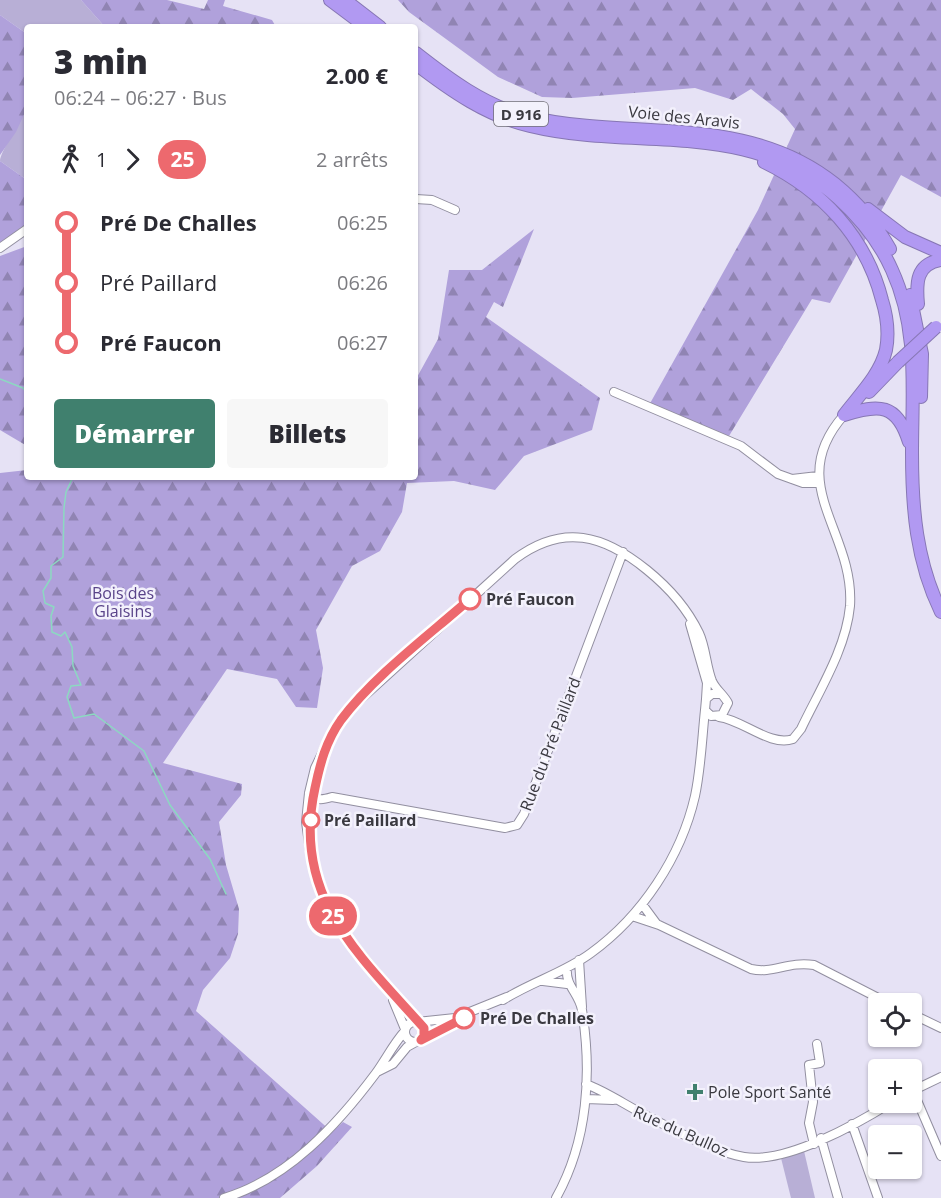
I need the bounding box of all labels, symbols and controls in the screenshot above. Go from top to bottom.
text: 3 min [54,39,148,84]
text: 2.00 € [326,60,388,90]
text: 06:24 – 06:27 · Bus [54,84,227,111]
street label: Voie des Aravis [627,100,741,134]
road number: D 916 [494,102,548,126]
icon: walk [54,143,87,176]
icon: forward [116,143,149,176]
text: 25 [170,145,194,173]
text: 1 [96,146,107,173]
text: 2 arrêts [316,146,388,173]
text: Pré De Challes [100,207,257,237]
text: 06:25 [337,209,388,236]
text: Pré Paillard [100,267,217,297]
text: 06:26 [337,269,388,296]
text: Pré Faucon [100,327,222,357]
text: 06:27 [337,329,388,356]
button: Démarrer [54,399,215,468]
button: Billets [227,399,388,468]
park label: Bois des Glaisins [92,582,154,622]
marker: Pré Faucon [459,588,481,610]
place label: Pré Faucon [486,588,575,610]
street label: Rue du Pré Paillard [514,674,586,814]
place label: Pré Paillard [324,809,416,831]
marker: Pré Paillard [302,811,320,829]
line badge: 25 [306,896,360,936]
text: 25 [321,902,345,930]
map controls [868,993,922,1179]
button: locate [868,993,922,1047]
marker: Pré De Challes [453,1007,475,1029]
place label: Pré De Challes [480,1007,594,1029]
button: + [868,1059,922,1113]
place label: Pole Sport Santé [708,1081,831,1103]
marker: Pole Sport Santé [686,1083,704,1101]
street label: Rue du Bulloz [630,1100,732,1162]
button: − [868,1125,922,1179]

